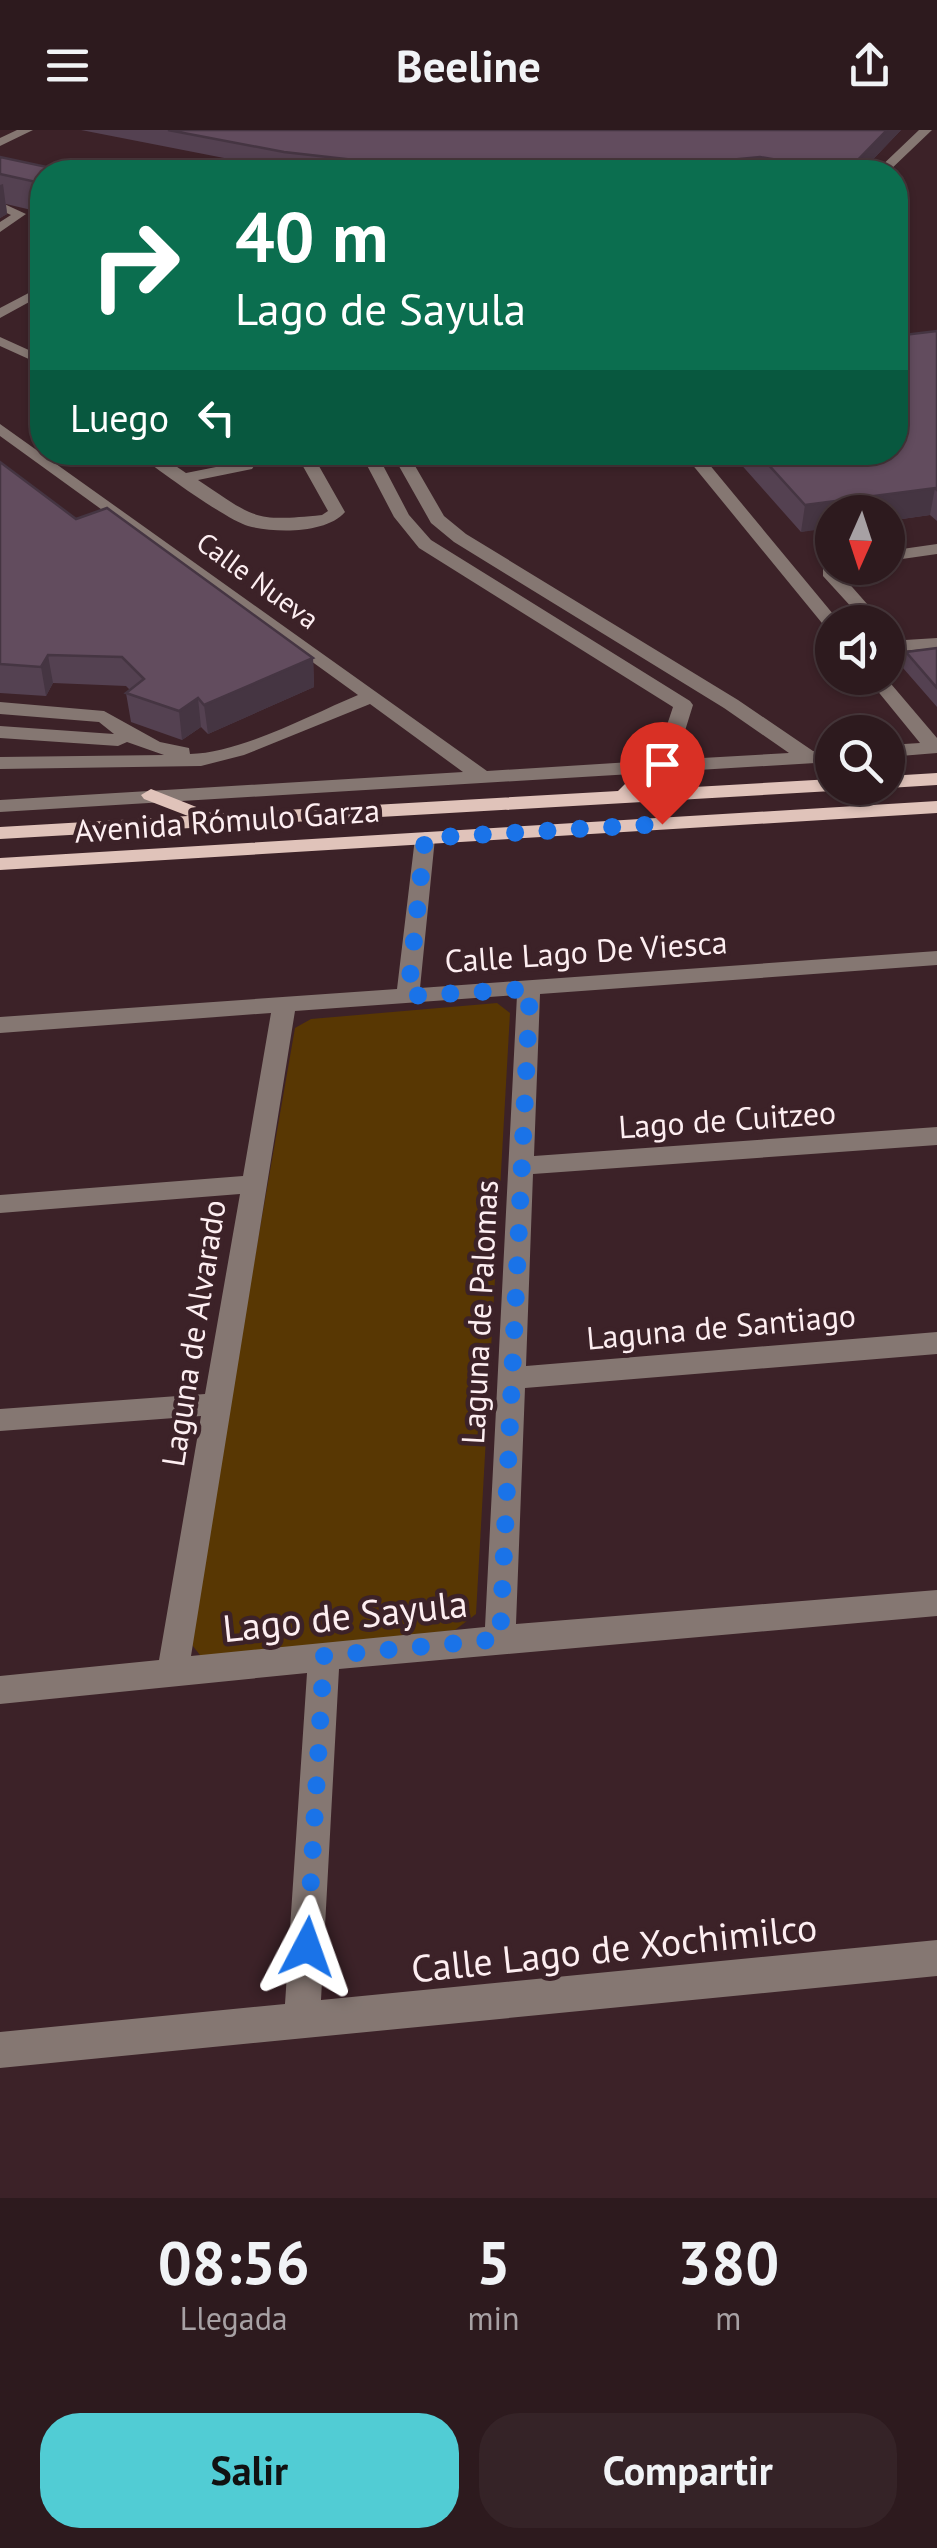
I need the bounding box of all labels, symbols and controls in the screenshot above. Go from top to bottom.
text: Beeline [396,36,541,94]
icon: menu [40,38,95,93]
icon: share [842,38,897,93]
text: 40 m [235,191,388,281]
icon: right [70,200,200,330]
text: Lago de Sayula [235,279,526,337]
icon: left [189,390,244,445]
text: Luego [70,393,169,442]
north arrow [815,495,905,585]
map controls [815,495,905,805]
street label: Calle Nueva [190,523,326,637]
button: sound [815,605,905,695]
button: search [815,715,905,805]
pin [620,722,705,825]
icon: arrive [635,737,690,792]
street label: Avenida Rómulo Garza [73,788,381,852]
street label: Calle Lago De Viesca [443,920,729,982]
street label: Lago de Cuitzeo [617,1090,837,1148]
street label: Laguna de Palomas [451,1179,507,1445]
street label: Laguna de Alvarado [151,1197,235,1469]
street label: Laguna de Santiago [585,1293,857,1359]
street label: Lago de Sayula [220,1578,470,1652]
position arrow [255,1895,359,1999]
street label: Calle Lago de Xochimilco [409,1901,819,1993]
text: 08:56 [158,2223,310,2301]
text: 5 [477,2223,511,2301]
text: 380 [677,2223,779,2301]
text: Llegada [180,2297,288,2339]
text: min [468,2297,520,2339]
text: m [715,2297,741,2339]
button: Salir [40,2413,459,2528]
button: Compartir [479,2413,897,2528]

